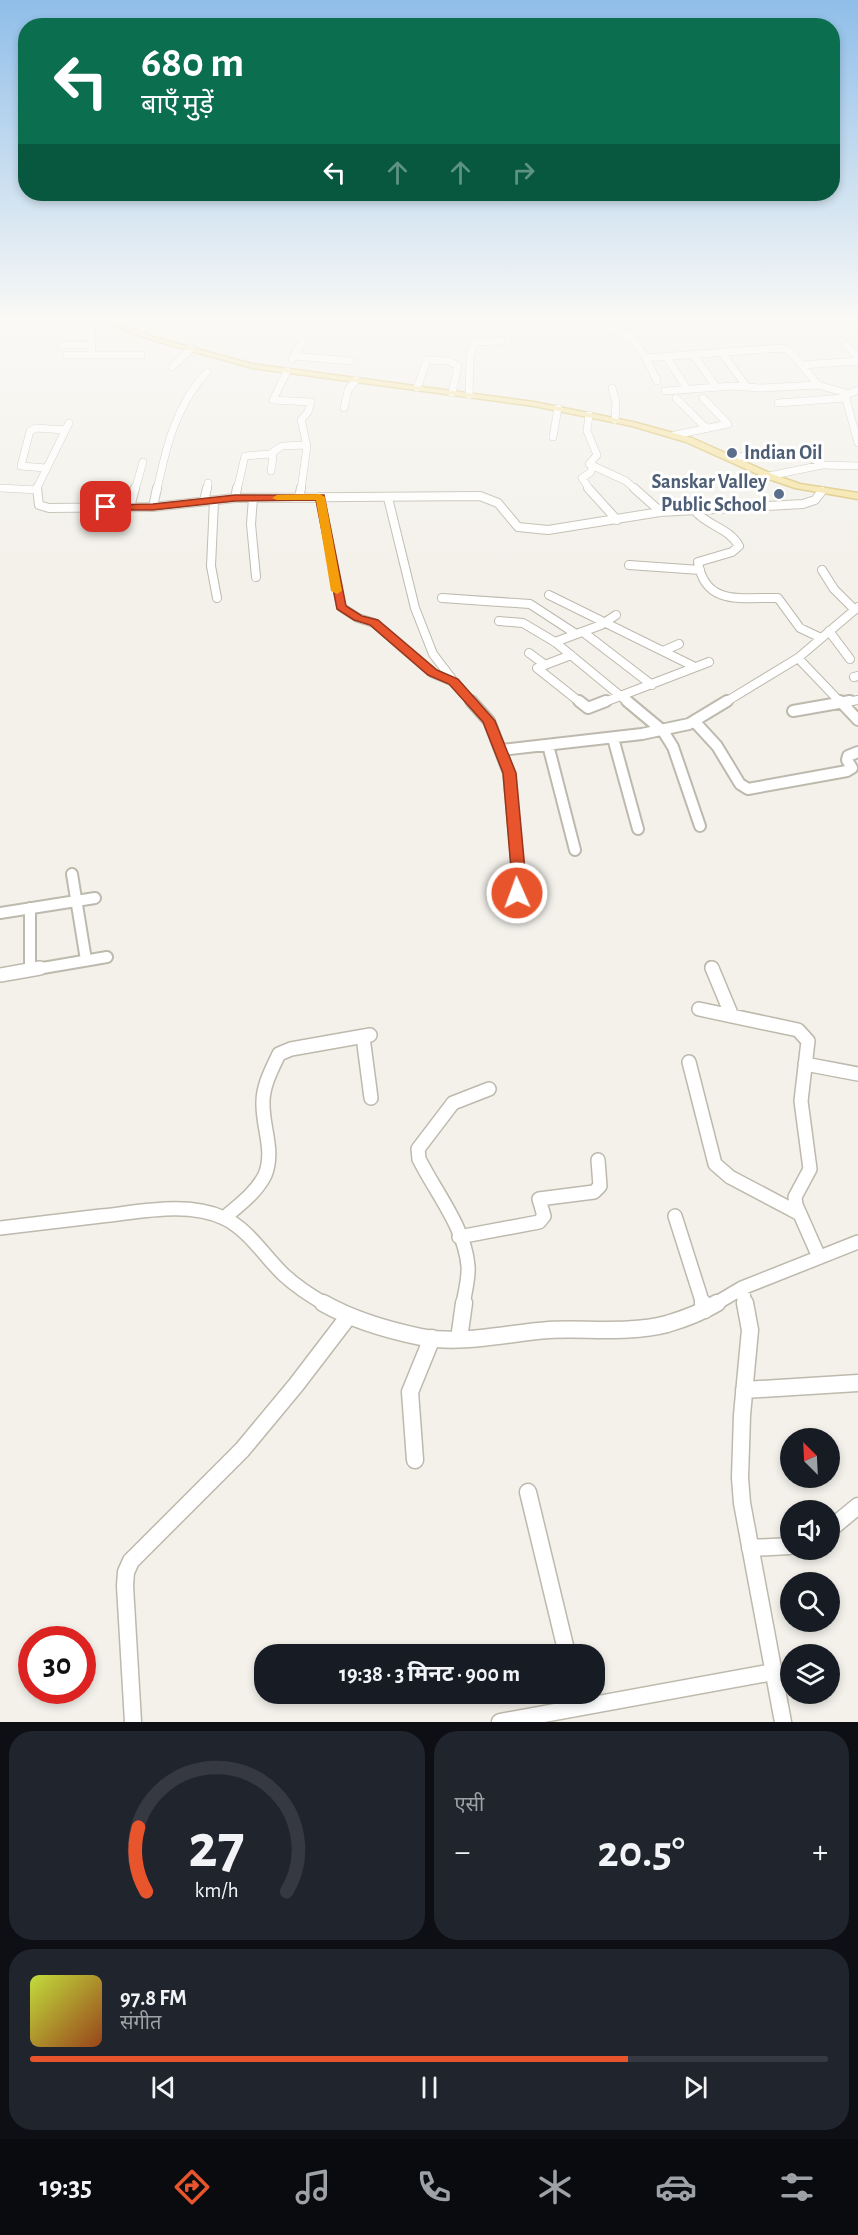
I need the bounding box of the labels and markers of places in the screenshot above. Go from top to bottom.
place label: Indian Oil [744,443,823,463]
marker: Indian Oil [725,446,739,460]
place label: Sanskar Valley Public School [651,472,767,515]
pin [80,481,131,532]
marker: Sanskar Valley Public School [772,487,786,501]

